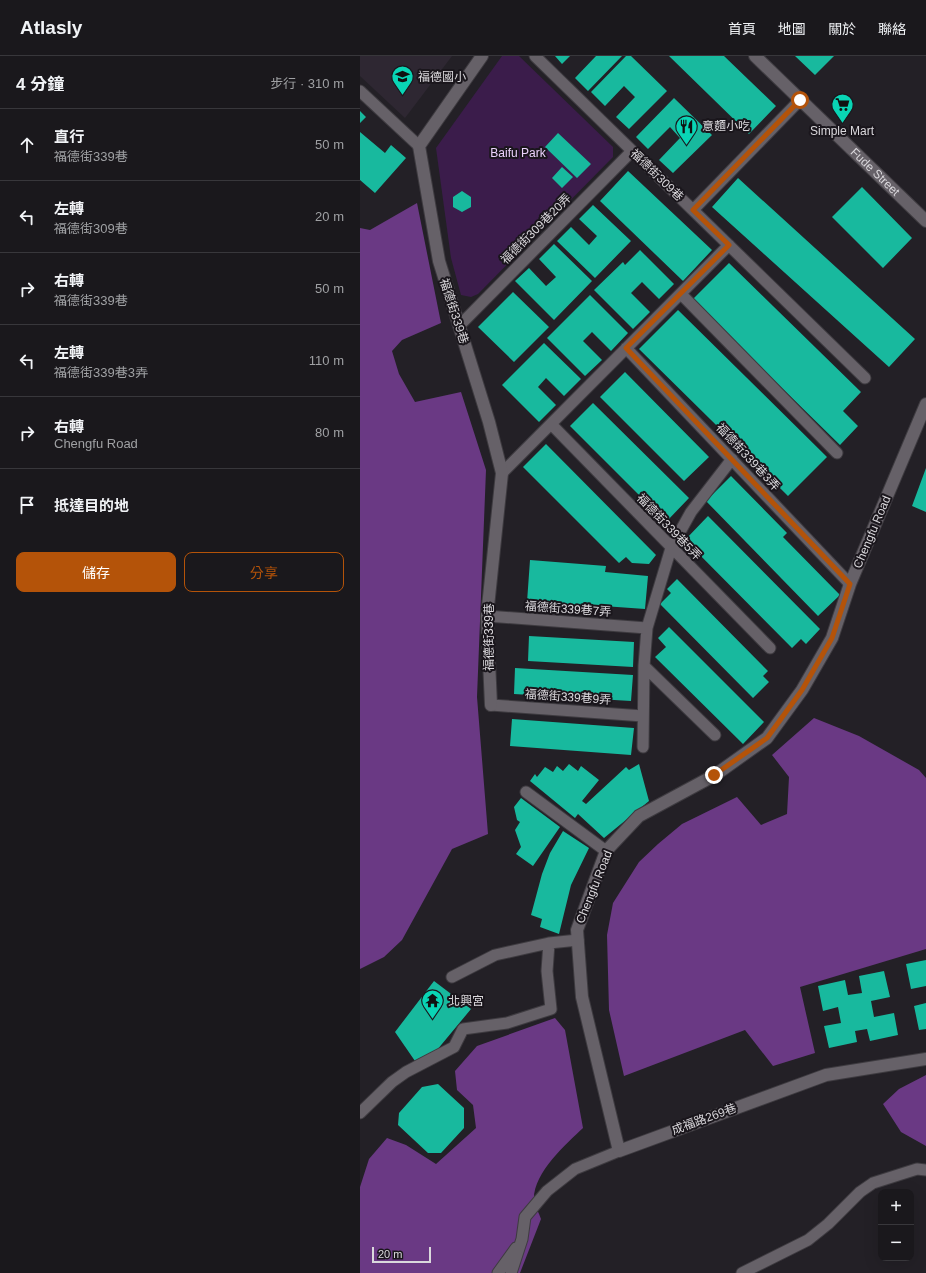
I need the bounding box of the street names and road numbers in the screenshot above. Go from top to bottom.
street label: Fude Street [848,145,903,199]
street label: 福德街309巷 [628,146,686,204]
street label: 福德街309巷20弄 [498,191,574,267]
street label: 福德街339巷 [437,276,471,346]
street label: 福德街339巷3弄 [713,421,783,493]
street label: 福德街339巷5弄 [634,491,704,563]
street label: Chengfu Road [850,494,894,570]
street label: 福德街339巷7弄 [524,599,612,619]
street label: 福德街339巷 [482,603,496,671]
street label: 福德街339巷9弄 [524,687,612,707]
street label: Chengfu Road [573,849,615,925]
street label: 成福路269巷 [670,1101,738,1137]

